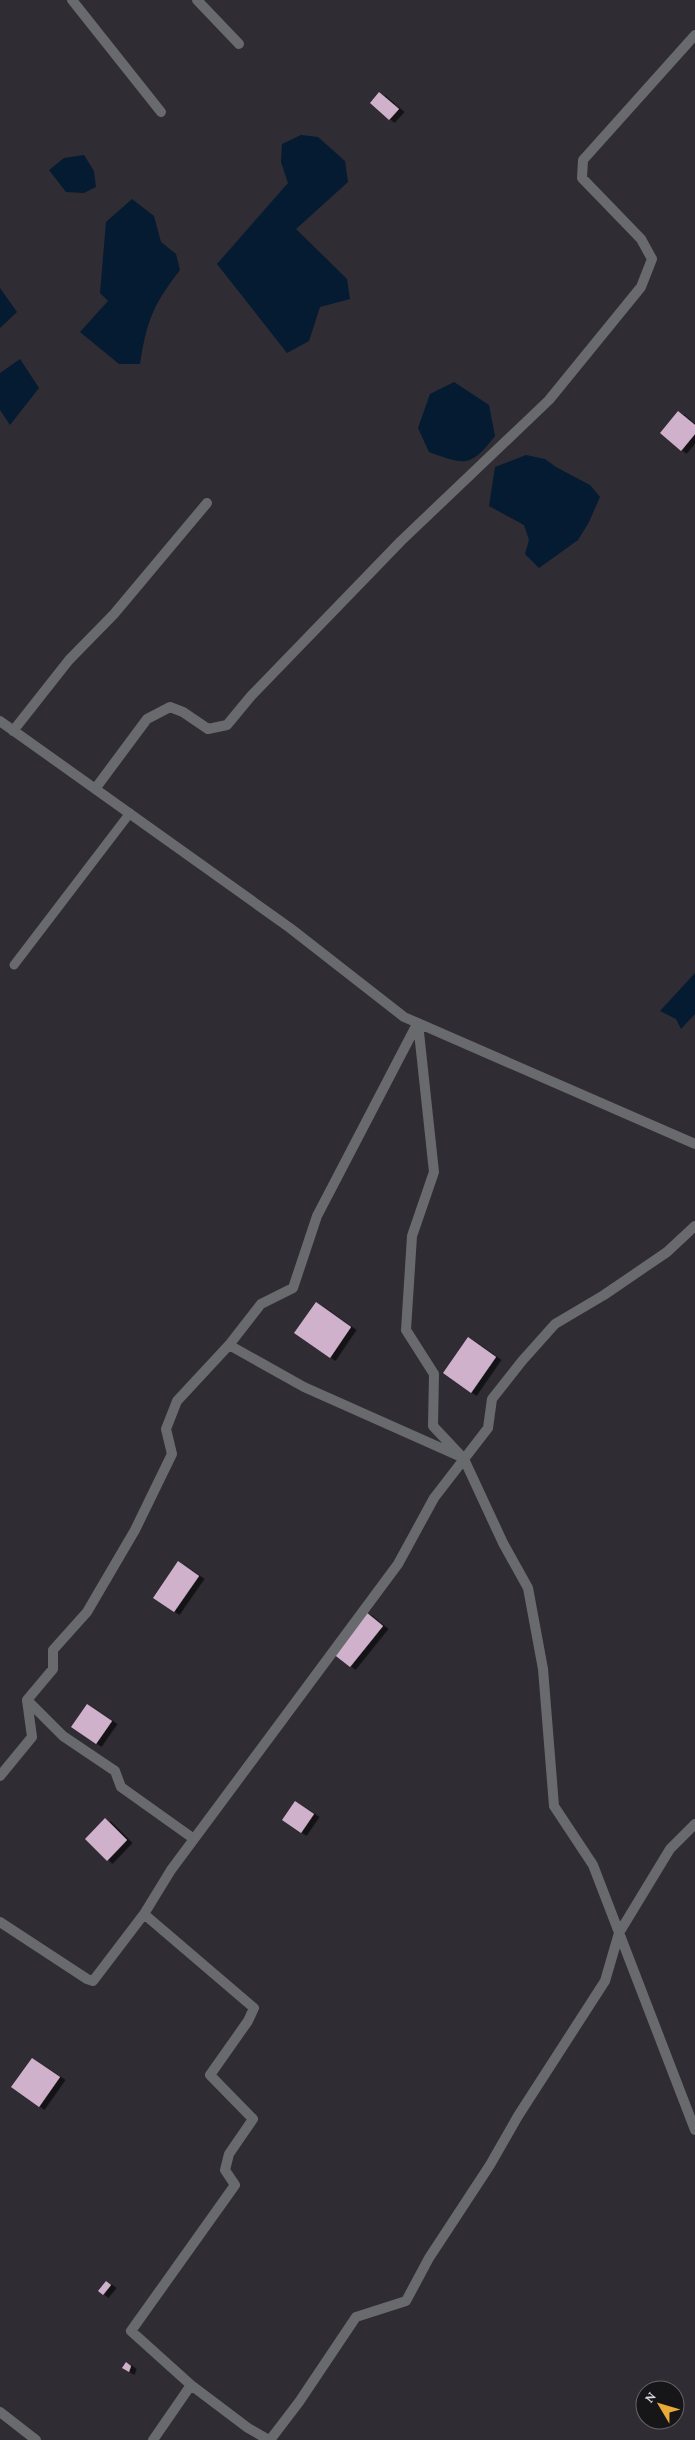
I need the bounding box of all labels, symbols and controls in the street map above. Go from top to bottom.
north arrow [635,2380,685,2430]
text: N [641,2388,659,2406]

